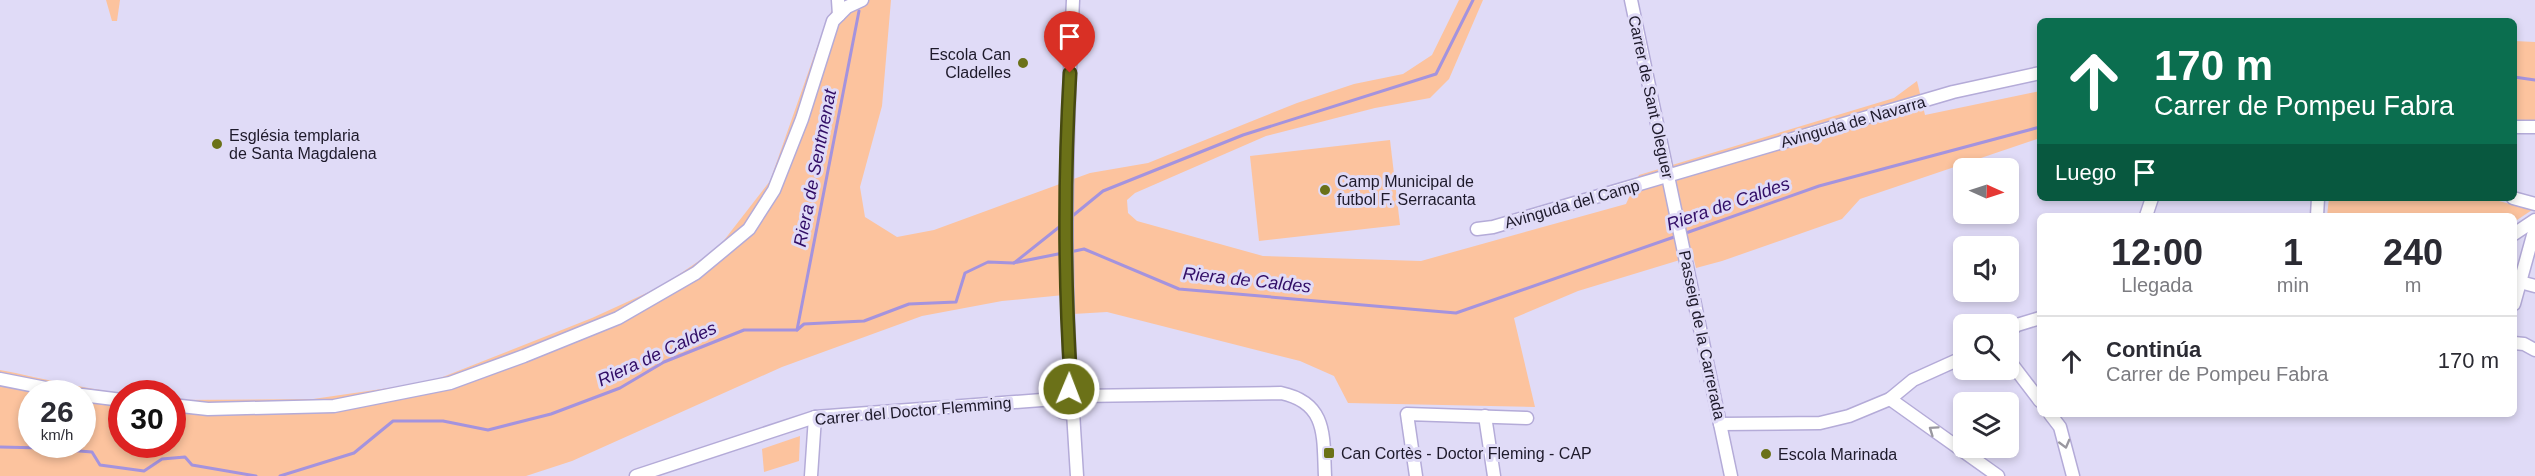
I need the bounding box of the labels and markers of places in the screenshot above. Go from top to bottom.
pin [1044,11,1095,73]
place label: Escola Can Cladelles [929,46,1011,81]
marker: Escola Can Cladelles [1016,56,1030,70]
place label: Església templaria de Santa Magdalena [229,127,377,162]
marker: Església templaria de Santa Magdalena [210,137,224,151]
place label: Camp Municipal de futbol F. Serracanta [1337,173,1476,208]
marker: Camp Municipal de futbol F. Serracanta [1318,183,1332,197]
place label: Can Cortès - Doctor Fleming - CAP [1341,445,1592,462]
marker: Can Cortès - Doctor Fleming - CAP [1322,446,1336,460]
place label: Escola Marinada [1778,446,1897,463]
marker: Escola Marinada [1759,447,1773,461]

